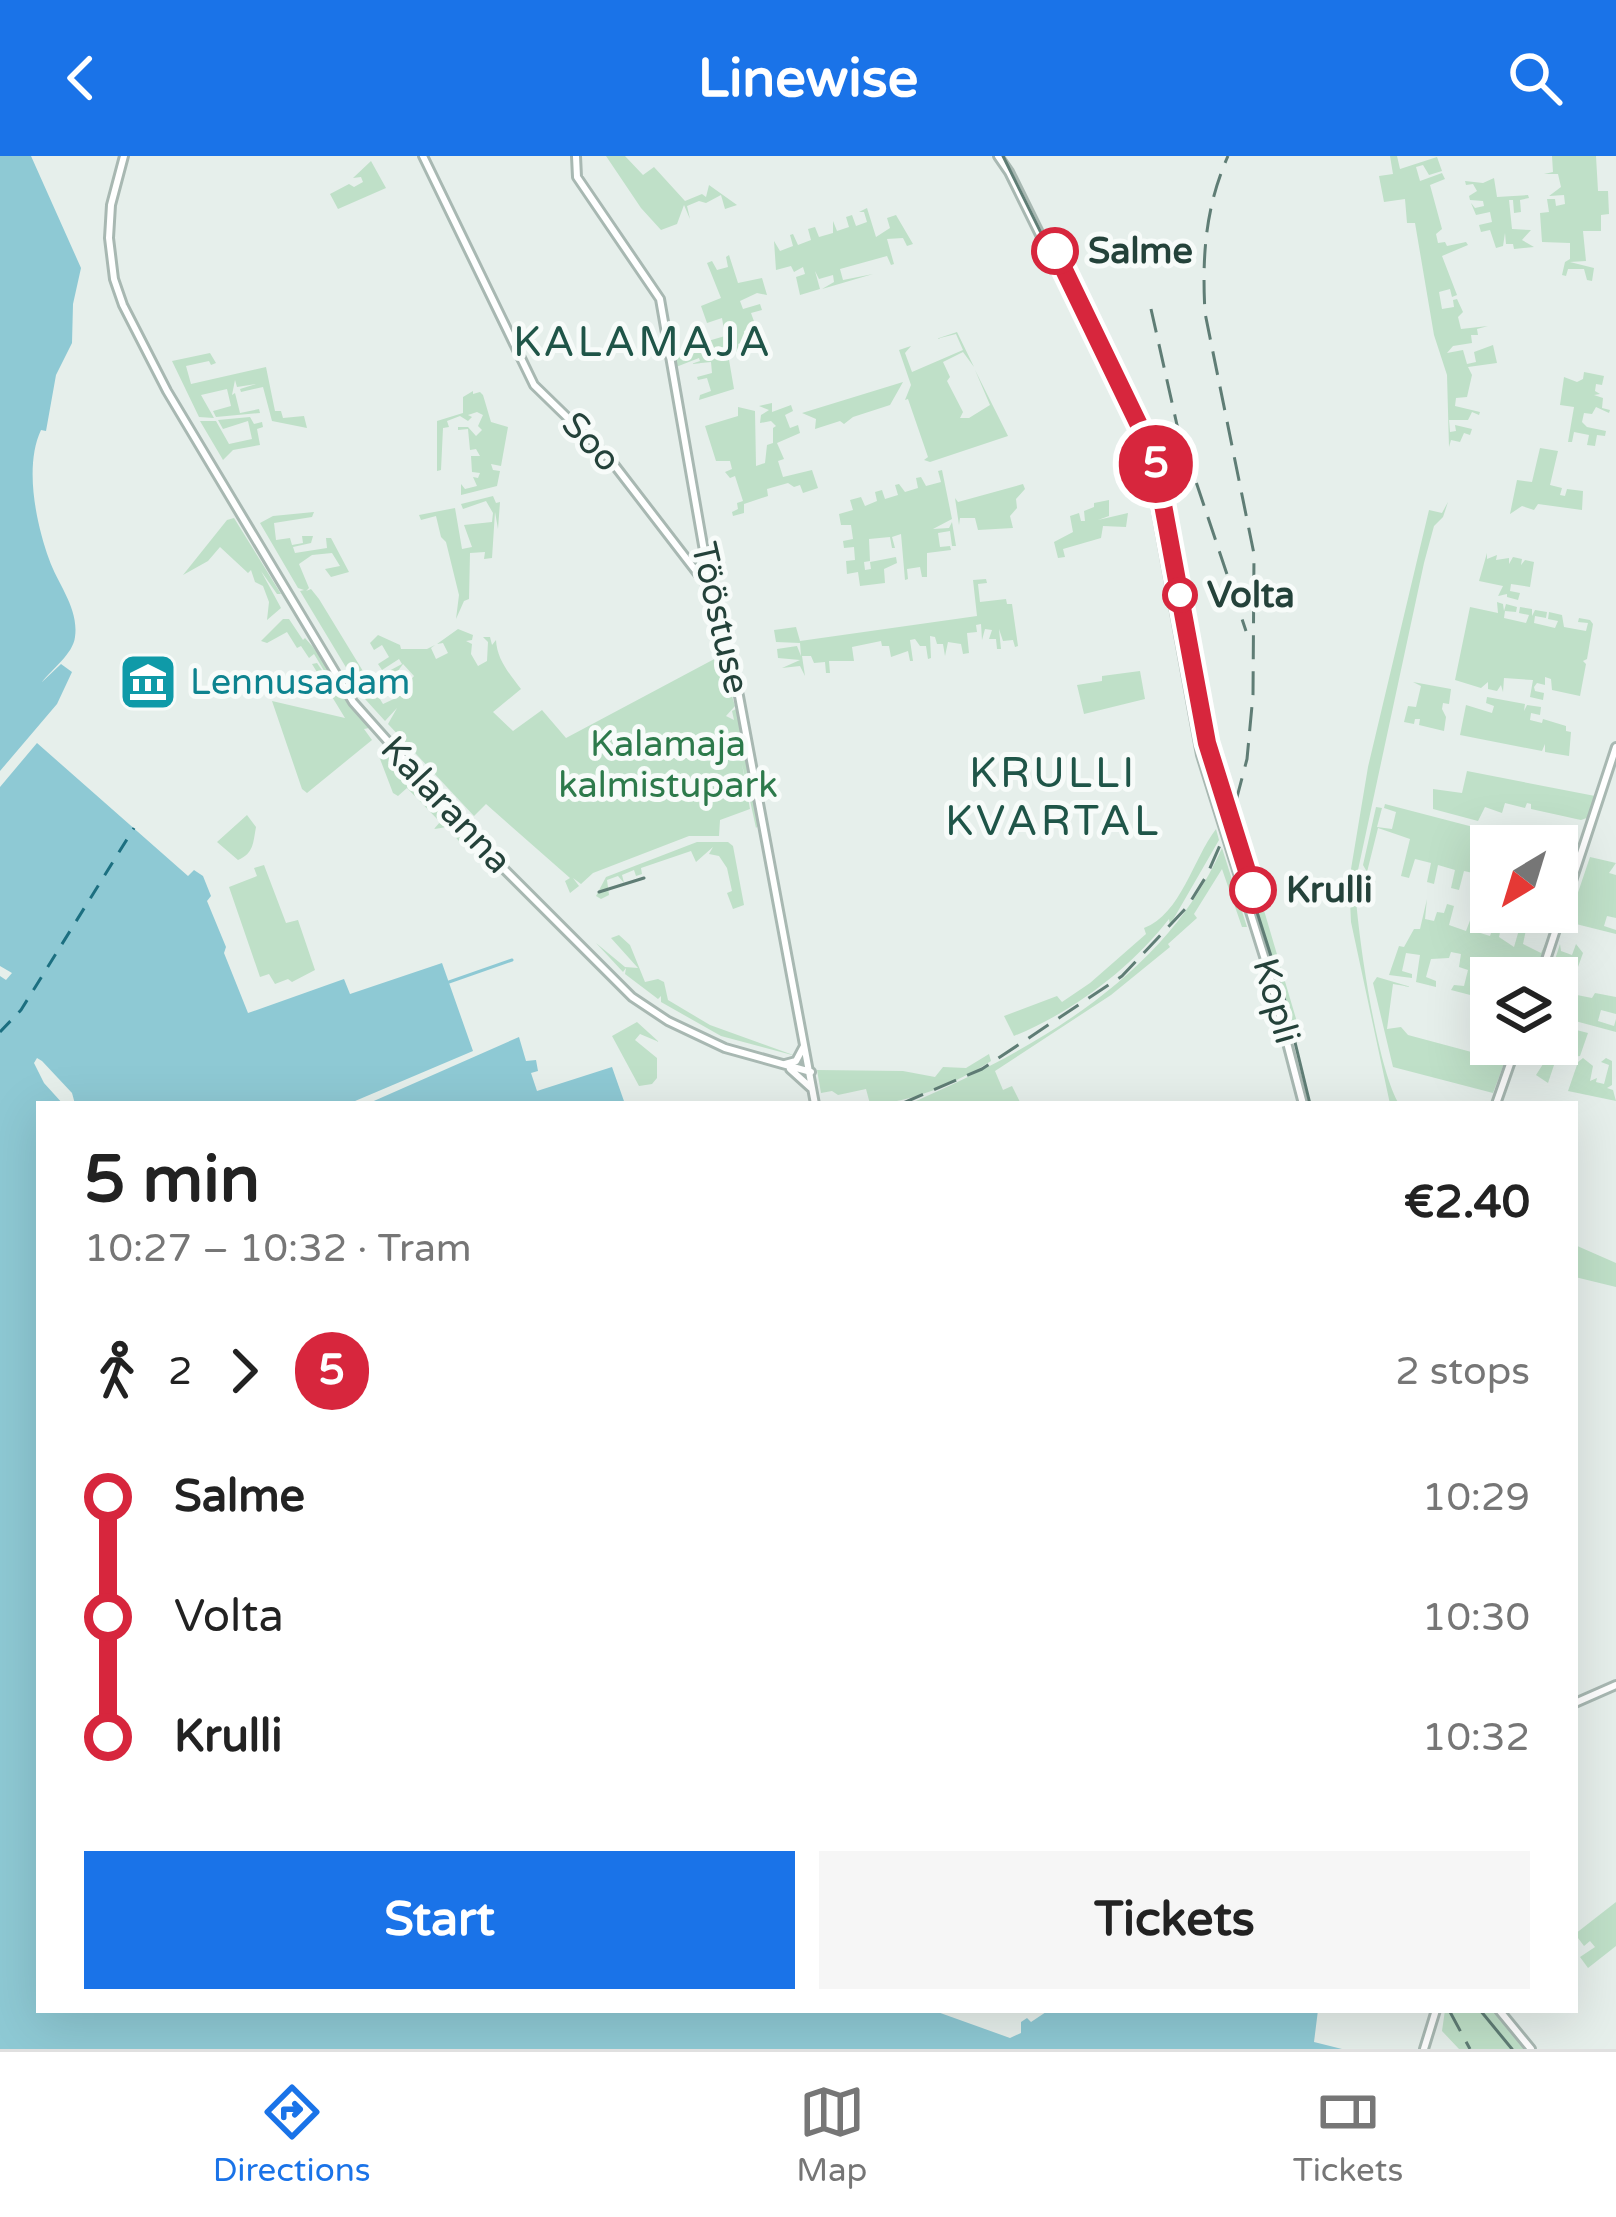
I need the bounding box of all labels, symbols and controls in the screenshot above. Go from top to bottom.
icon: back [48,45,114,111]
icon: search [1502,45,1568,111]
text: Linewise [698,46,918,111]
marker: Salme [1033,229,1077,273]
place label: Salme [1088,230,1193,273]
district label: KALAMAJA [513,317,773,368]
street label: Soo [553,403,629,481]
line badge: 5 [1117,425,1195,503]
text: 5 [1143,438,1169,489]
street label: Tööstuse [682,538,758,698]
place label: Volta [1207,574,1295,617]
marker: Volta [1164,579,1196,611]
museum icon: Lennusadam [117,651,179,713]
place label: Lennusadam [190,661,410,704]
park label: Kalamaja kalmistupark [558,723,778,807]
street label: Kalaranna [372,728,520,882]
district label: KRULLI KVARTAL [945,748,1161,847]
north arrow [1470,825,1578,933]
map controls [1470,825,1578,1065]
marker: Krulli [1231,868,1275,912]
place label: Krulli [1286,869,1373,912]
street label: Kopli [1243,953,1309,1049]
button: layers [1470,957,1578,1065]
text: 5 min [84,1140,260,1220]
text: €2.40 [1404,1176,1530,1230]
text: 10:27 – 10:32 · Tram [84,1225,472,1272]
icon: walk [84,1338,150,1404]
icon: forward [211,1338,277,1404]
text: 5 [319,1345,345,1396]
text: 2 [168,1348,193,1395]
text: 2 stops [1395,1348,1530,1395]
text: Salme [174,1470,305,1524]
text: 10:29 [1422,1474,1530,1521]
text: Volta [174,1590,284,1644]
text: 10:30 [1422,1594,1530,1641]
text: Krulli [174,1710,282,1764]
text: 10:32 [1422,1714,1530,1761]
button: Start [84,1851,795,1989]
button: Tickets [819,1851,1530,1989]
tab: Directions [213,2079,371,2190]
tab: Map [796,2079,867,2190]
tab: Tickets [1293,2079,1403,2190]

